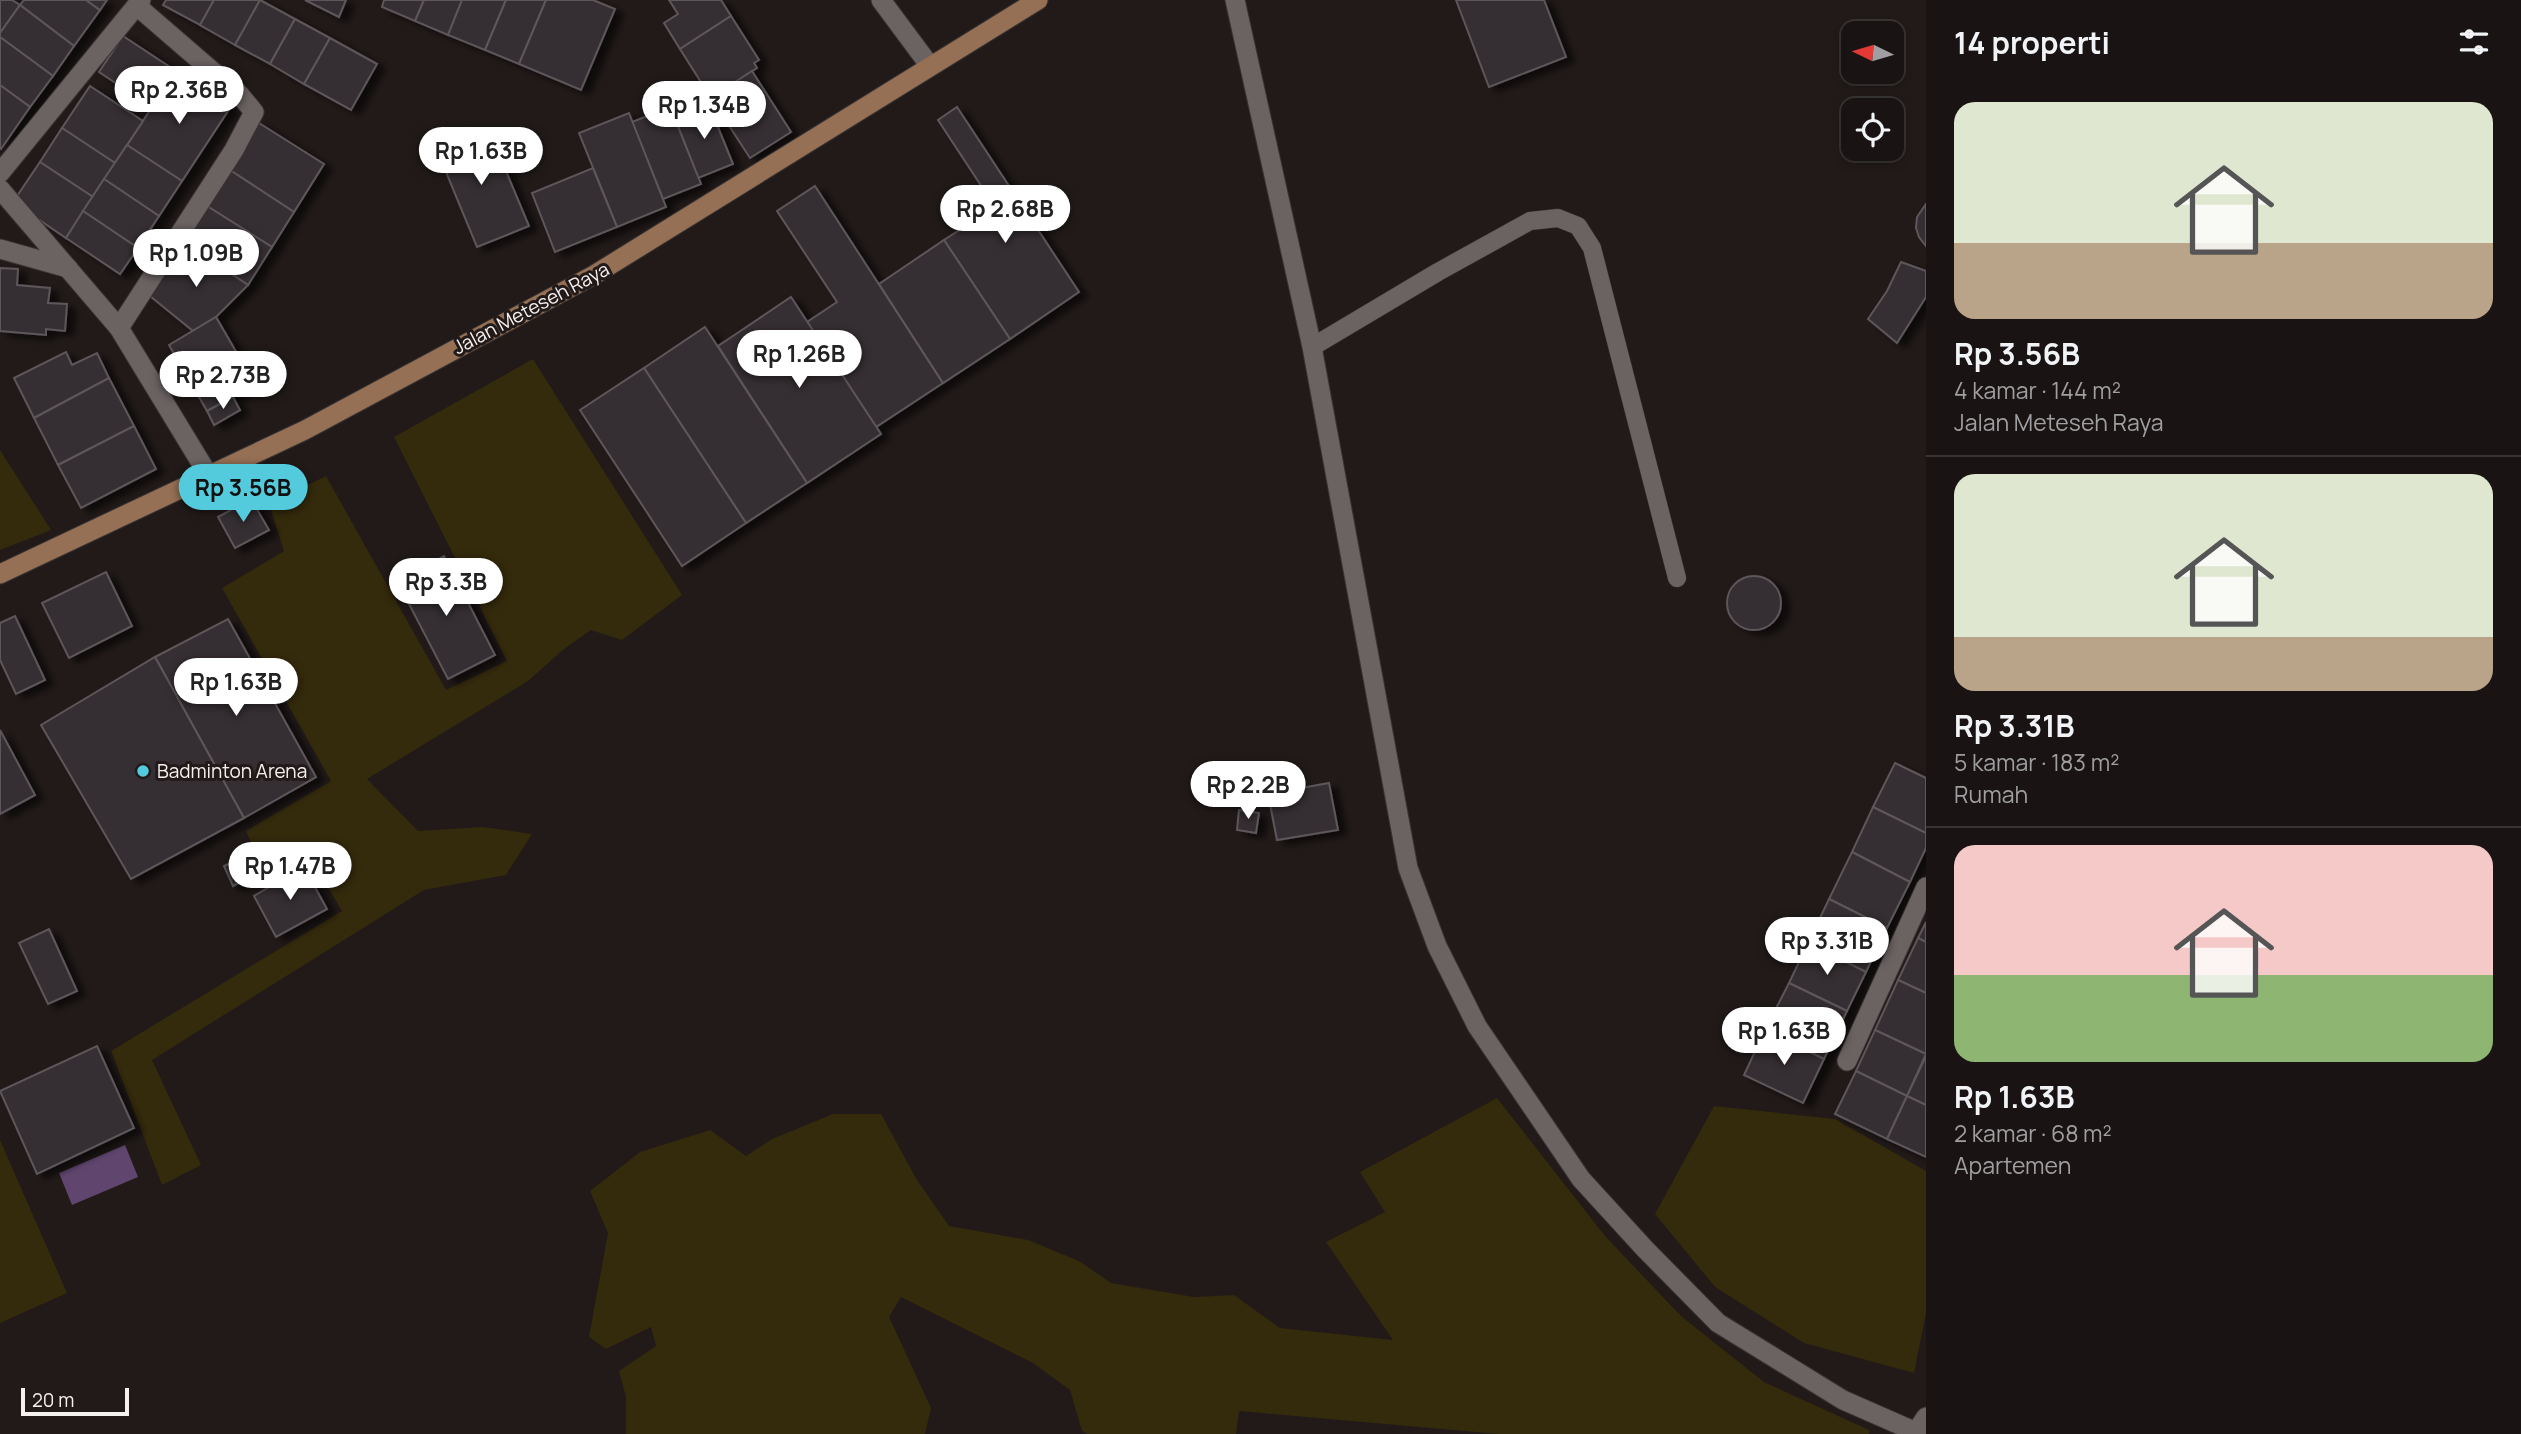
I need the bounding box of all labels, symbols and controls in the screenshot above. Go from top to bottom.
north arrow [1841,21,1904,84]
map controls [1841,21,1904,161]
text: 14 properti [1954,22,2110,63]
icon: filters [2455,23,2493,61]
pin: Rp 2.36B [107,66,251,126]
text: Rp 2.36B [131,73,227,105]
pin: Rp 1.34B [632,82,776,141]
text: Rp 1.34B [658,88,750,120]
button: locate [1841,98,1904,161]
pin: Rp 1.63B [409,128,553,187]
text: Rp 1.63B [435,134,527,166]
icon: home [2161,147,2287,273]
pin: Rp 2.68B [933,186,1077,245]
text: Rp 2.68B [956,192,1054,224]
pin: Rp 1.09B [124,230,268,289]
text: Rp 1.09B [149,236,243,268]
street label: Jalan Meteseh Raya [448,256,614,360]
pin: Rp 1.26B [727,330,871,390]
text: Rp 3.56B [1954,333,2080,374]
text: Rp 1.26B [753,337,845,369]
pin: Rp 2.73B [151,352,295,411]
text: Rp 2.73B [176,358,270,390]
text: 4 kamar · 144 m² [1954,374,2121,406]
text: Jalan Meteseh Raya [1954,406,2164,438]
pin: Rp 3.56B [171,464,315,524]
text: Rp 3.56B [195,471,291,503]
icon: home [2161,519,2287,645]
pin: Rp 3.3B [381,558,511,618]
text: Rp 3.3B [405,565,487,597]
pin: Rp 1.63B [164,658,308,718]
text: Rp 1.63B [190,665,282,697]
text: Rp 3.31B [1954,705,2074,746]
text: 5 kamar · 183 m² [1954,746,2119,778]
place label: Badminton Arena [157,758,307,784]
pin: Rp 2.2B [1183,762,1313,821]
marker: Badminton Arena [135,763,151,779]
text: Rp 2.2B [1207,768,1289,800]
text: Rumah [1954,778,2028,810]
pin: Rp 1.47B [218,842,362,902]
text: Rp 1.47B [245,849,335,881]
icon: home [2161,890,2287,1016]
pin: Rp 3.31B [1755,918,1899,977]
text: Rp 3.31B [1781,924,1873,956]
pin: Rp 1.63B [1712,1007,1856,1067]
text: Rp 1.63B [1738,1014,1830,1046]
text: Rp 1.63B [1954,1076,2074,1117]
text: 2 kamar · 68 m² [1954,1117,2112,1149]
text: Apartemen [1954,1149,2071,1181]
scale bar [21,1385,130,1417]
text: 20 m [32,1387,74,1413]

